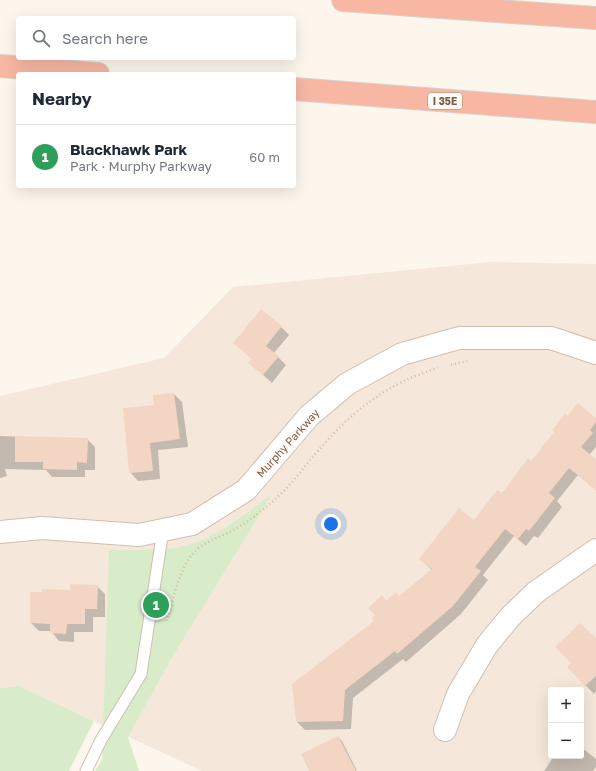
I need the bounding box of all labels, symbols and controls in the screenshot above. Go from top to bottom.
search box [16,16,296,60]
icon: search [30,27,52,49]
text: Search here [62,29,148,47]
text: Nearby [32,88,92,109]
road number: I 35E [428,93,462,109]
text: Blackhawk Park [70,140,187,158]
text: 1 [42,149,48,165]
text: 60 m [249,149,280,165]
text: Park · Murphy Parkway [70,158,212,174]
street label: Murphy Parkway [254,406,322,479]
your location [321,514,341,534]
pin: 1 [143,590,169,620]
map controls [548,687,584,759]
button: + [548,687,584,723]
button: − [548,723,584,759]

